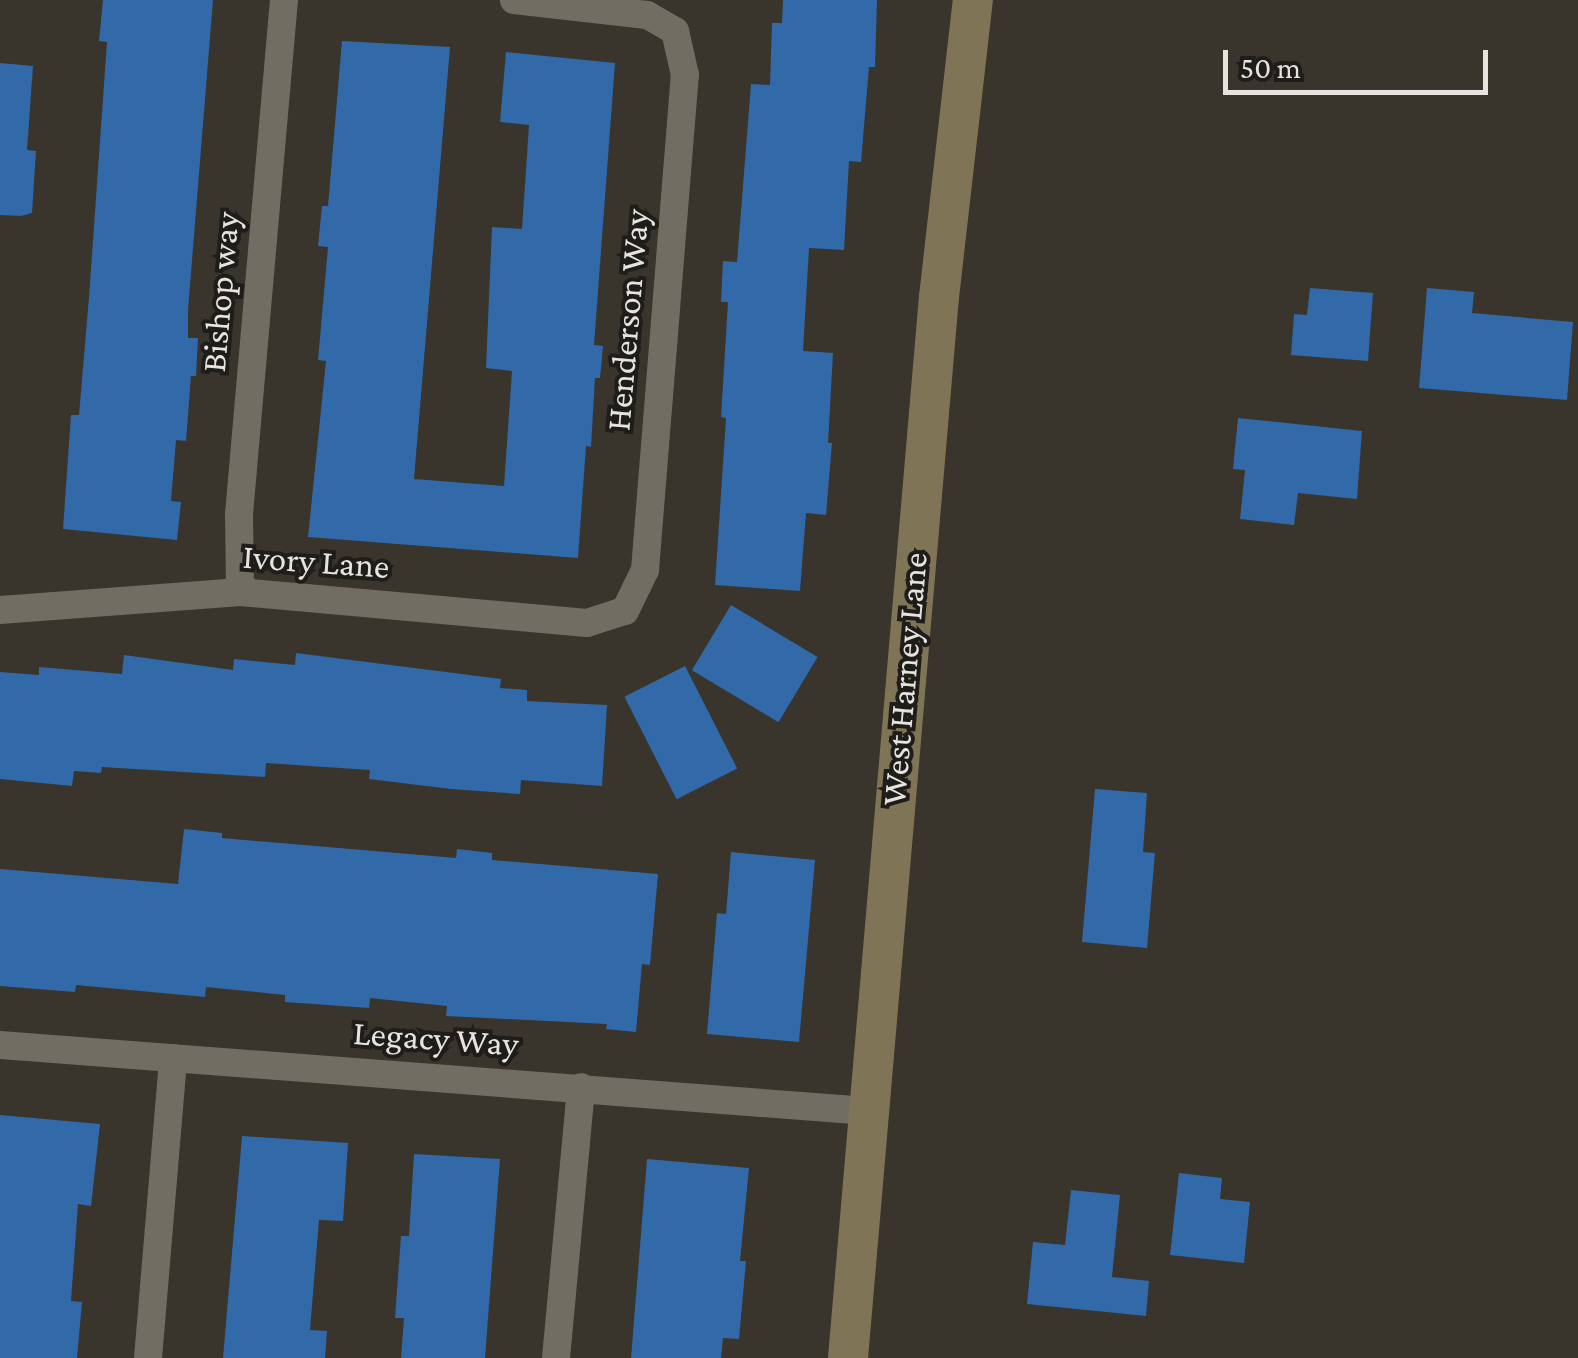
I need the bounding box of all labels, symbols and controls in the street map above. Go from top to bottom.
scale bar [1228,30,1493,92]
text: 50 m [1240,51,1301,84]
street label: Henderson Way [597,207,659,433]
street label: Bishop way [193,210,249,374]
street label: Ivory Lane [241,536,391,588]
street label: West Harney Lane [873,551,937,807]
street label: Legacy Way [352,1012,520,1066]

